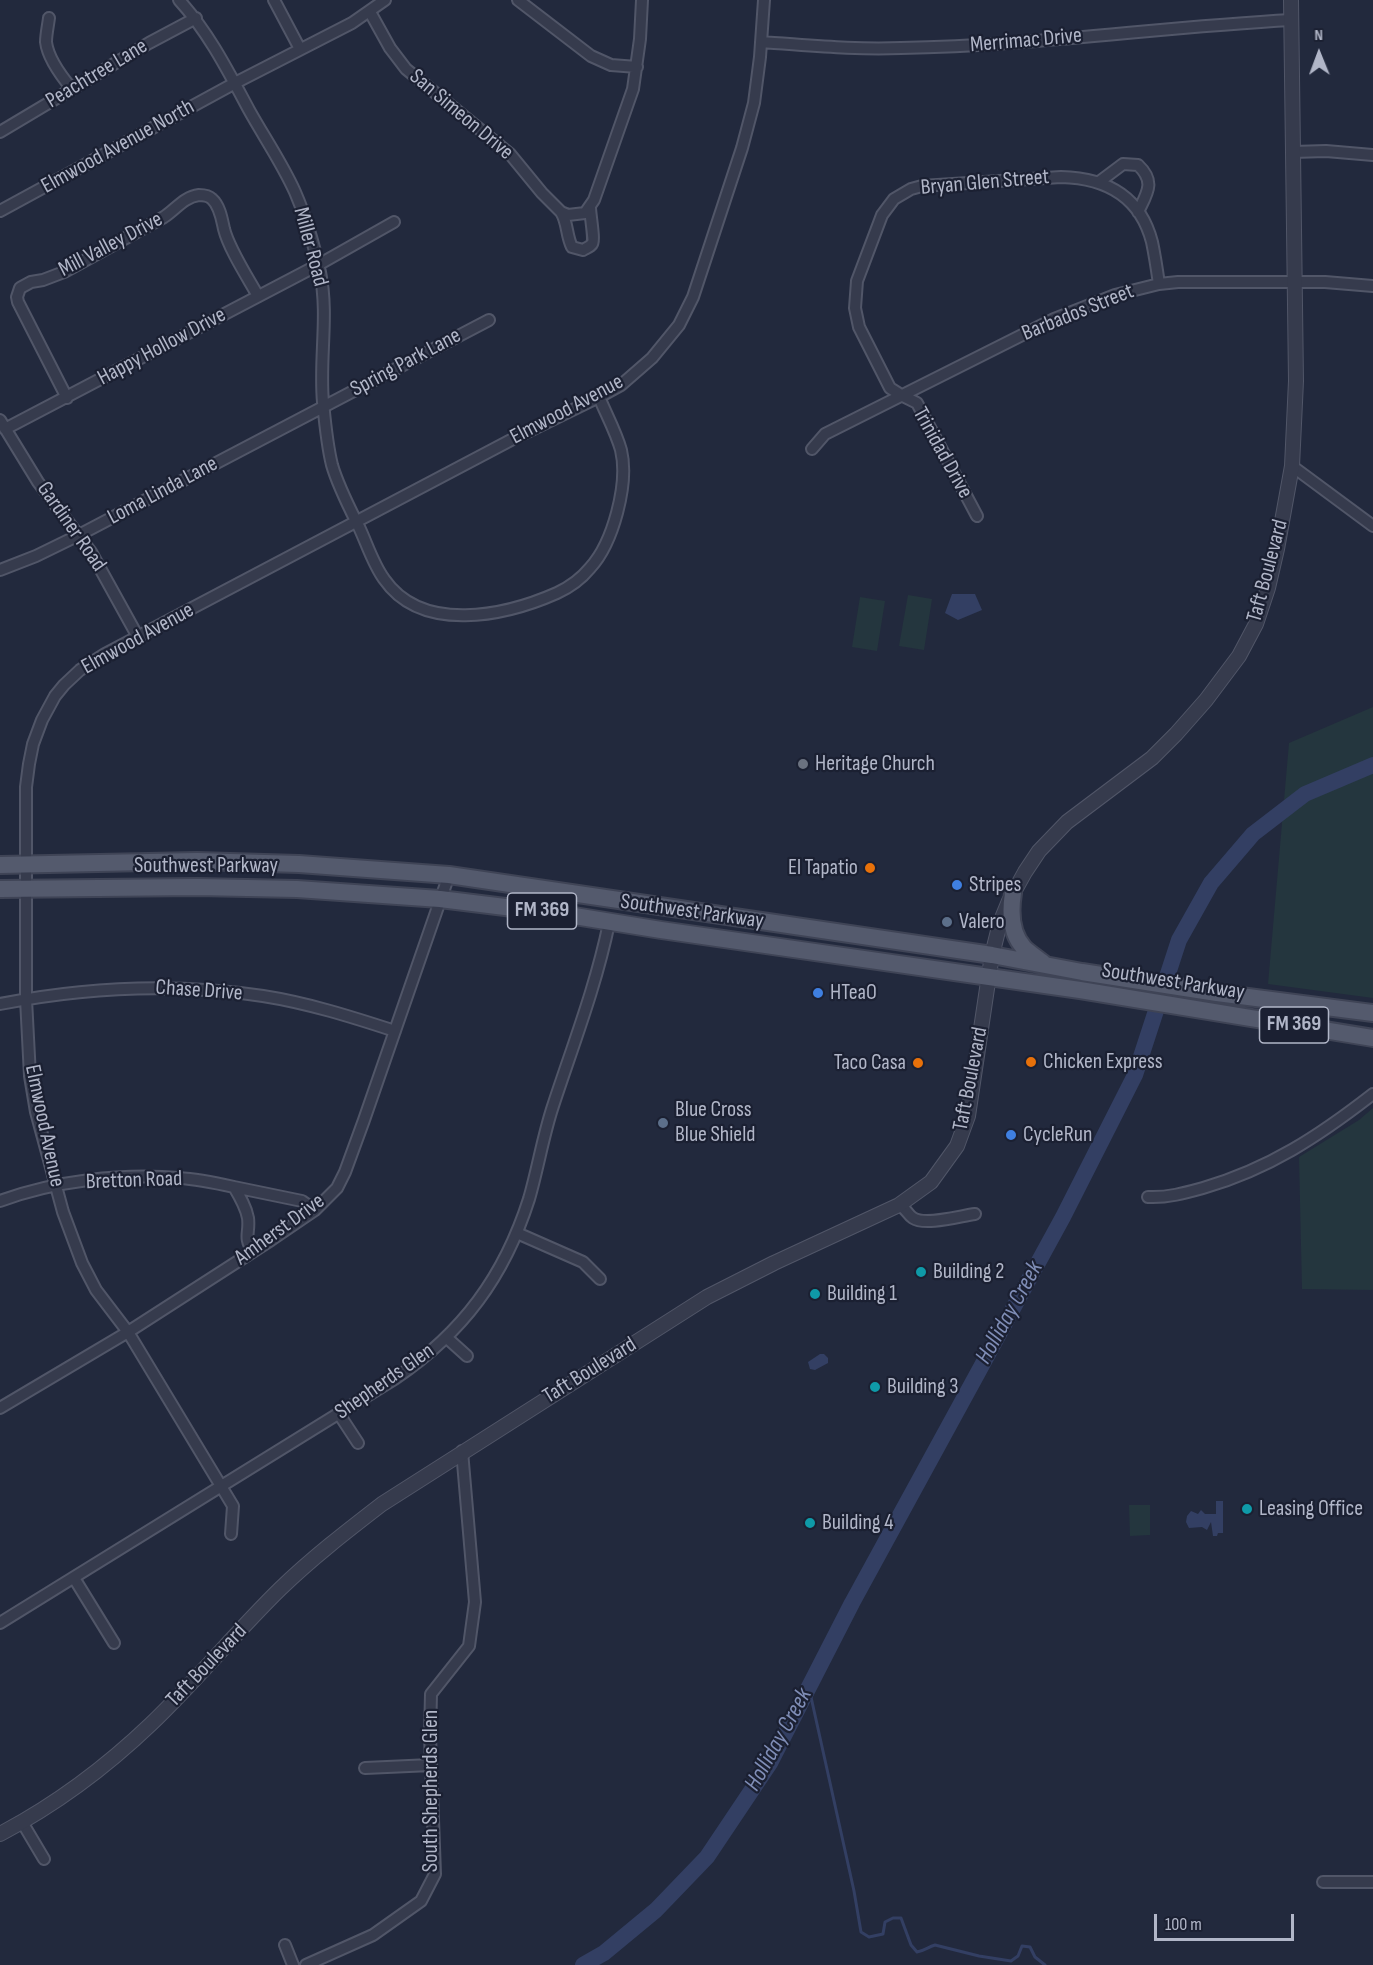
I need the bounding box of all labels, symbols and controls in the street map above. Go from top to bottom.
street label: Merrimac Drive [969,23,1083,59]
north arrow [1289,24,1349,84]
text: N [1314,26,1323,45]
street label: Peachtree Lane [41,33,153,115]
street label: San Simeon Drive [404,64,518,166]
street label: Elmwood Avenue North [37,94,199,200]
street label: Bryan Glen Street [920,164,1050,202]
street label: Miller Road [287,205,333,289]
street label: Mill Valley Drive [55,207,167,283]
street label: Barbados Street [1018,279,1138,347]
street label: Happy Hollow Drive [93,302,231,392]
street label: Spring Park Lane [346,323,466,403]
street label: Elmwood Avenue [506,369,628,451]
street label: Trinidad Drive [906,403,978,503]
street label: Loma Linda Lane [103,451,223,531]
street label: Gardiner Road [31,477,111,577]
street label: Taft Boulevard [1242,517,1294,625]
street label: Elmwood Avenue [77,597,199,681]
place label: Heritage Church [815,751,935,777]
marker: Heritage Church [796,757,810,771]
street label: Southwest Parkway [134,853,278,879]
place label: El Tapatio [788,855,858,881]
marker: El Tapatio [863,861,877,875]
place label: Stripes [969,872,1021,898]
marker: Stripes [950,878,964,892]
street label: Southwest Parkway [619,889,765,935]
road number: FM 369 [508,893,576,929]
place label: Valero [959,909,1005,935]
marker: Valero [940,915,954,929]
street label: Southwest Parkway [1100,958,1246,1006]
street label: Chase Drive [155,975,243,1007]
place label: HTeaO [830,980,877,1006]
marker: HTeaO [811,986,825,1000]
road number: FM 369 [1260,1007,1328,1043]
street label: Taft Boulevard [948,1025,994,1133]
place label: Chicken Express [1043,1049,1163,1075]
place label: Taco Casa [834,1050,906,1076]
marker: Chicken Express [1024,1055,1038,1069]
marker: Taco Casa [911,1056,925,1070]
street label: Elmwood Avenue [18,1062,70,1190]
place label: Blue Cross Blue Shield [675,1097,755,1148]
marker: Blue Cross Blue Shield [656,1116,670,1130]
place label: CycleRun [1023,1122,1092,1148]
marker: CycleRun [1004,1128,1018,1142]
street label: Bretton Road [85,1166,183,1196]
street label: Amherst Drive [230,1189,330,1271]
water label: Holliday Creek [970,1257,1050,1369]
place label: Building 2 [933,1259,1004,1285]
marker: Building 2 [914,1265,928,1279]
place label: Building 1 [827,1281,897,1307]
marker: Building 1 [808,1287,822,1301]
street label: Taft Boulevard [538,1332,642,1410]
street label: Shepherds Glen [330,1338,440,1426]
place label: Building 3 [887,1374,958,1400]
marker: Building 3 [868,1380,882,1394]
place label: Leasing Office [1259,1496,1363,1522]
marker: Leasing Office [1240,1502,1254,1516]
place label: Building 4 [822,1510,893,1536]
marker: Building 4 [803,1516,817,1530]
street label: Taft Boulevard [161,1619,253,1713]
water label: Holliday Creek [739,1684,819,1796]
street label: South Shepherds Glen [418,1710,444,1872]
scale bar [1157,1902,1296,1940]
text: 100 m [1165,1914,1202,1935]

